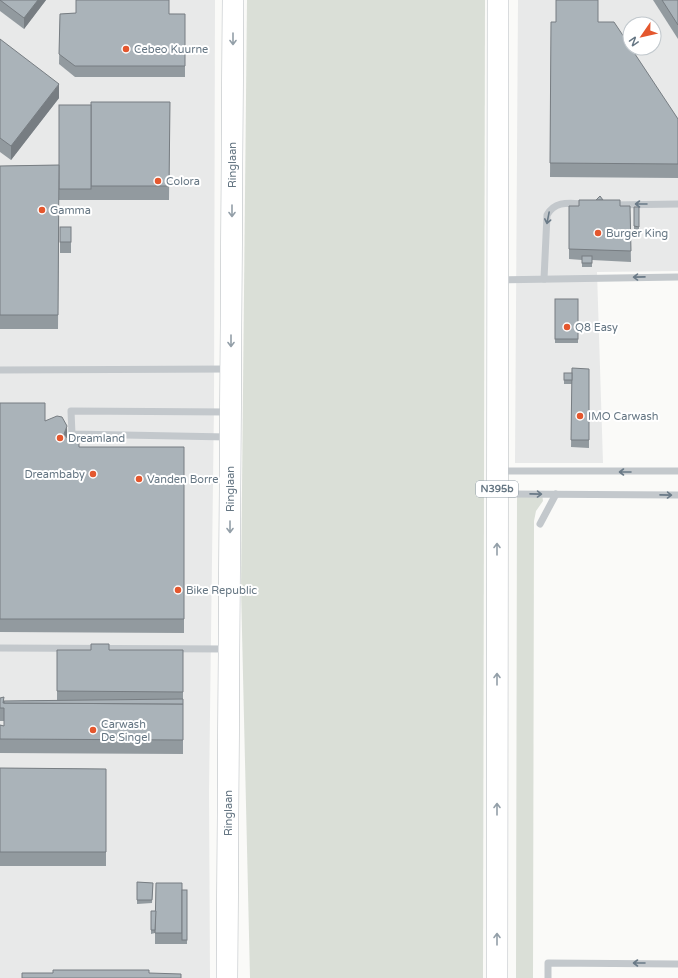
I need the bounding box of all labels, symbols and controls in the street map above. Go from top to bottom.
north arrow [622,16,662,56]
one-way arrow [229,32,237,45]
text: N [626,34,642,49]
place label: Cebeo Kuurne [134,43,208,56]
marker: Cebeo Kuurne [121,44,131,54]
street label: Ringlaan [226,142,239,188]
place label: Colora [166,175,200,188]
marker: Colora [153,176,163,186]
one-way arrow [635,200,648,208]
place label: Gamma [50,204,91,217]
one-way arrow [228,204,236,217]
marker: Gamma [37,205,47,215]
one-way arrow [544,211,552,224]
place label: Burger King [606,227,668,240]
marker: Burger King [593,228,603,238]
one-way arrow [633,273,646,281]
place label: Q8 Easy [575,321,618,334]
marker: Q8 Easy [562,322,572,332]
one-way arrow [227,334,235,347]
place label: IMO Carwash [588,410,658,423]
marker: IMO Carwash [575,411,585,421]
place label: Dreamland [68,432,125,445]
marker: Dreamland [55,433,65,443]
street label: Ringlaan [224,466,237,512]
place label: Dreambaby [24,468,85,481]
one-way arrow [619,468,632,476]
marker: Dreambaby [88,469,98,479]
place label: Vanden Borre [147,473,218,486]
marker: Vanden Borre [134,474,144,484]
road number: N395b [476,481,518,497]
one-way arrow [529,490,542,498]
one-way arrow [659,491,672,499]
one-way arrow [226,520,233,533]
one-way arrow [493,543,501,556]
place label: Bike Republic [186,584,257,597]
marker: Bike Republic [173,585,183,595]
one-way arrow [493,673,501,686]
place label: Carwash De Singel [101,718,150,744]
marker: Carwash De Singel [88,725,98,735]
street label: Ringlaan [222,790,235,836]
one-way arrow [493,803,501,816]
one-way arrow [493,933,501,946]
one-way arrow [633,959,646,967]

